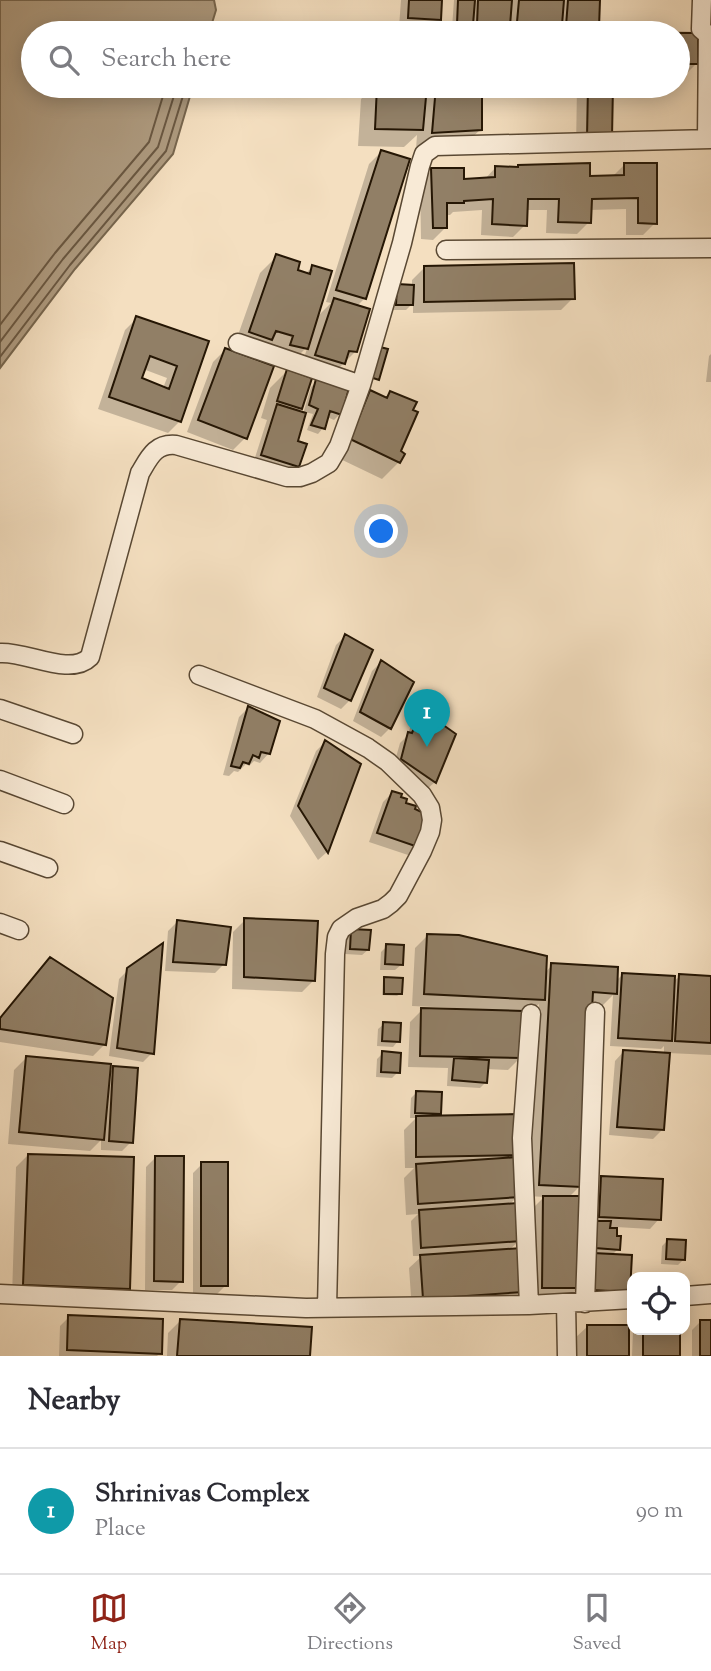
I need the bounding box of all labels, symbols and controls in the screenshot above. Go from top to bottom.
search box [21,21,690,98]
icon: search [45,41,83,79]
text: Search here [101,41,231,78]
your location [364,514,398,548]
pin: 1 [404,689,450,747]
map controls [627,1272,690,1335]
button: locate [627,1272,690,1335]
text: Nearby [28,1380,120,1423]
text: Shrinivas Complex [95,1476,310,1513]
text: 1 [47,1495,55,1528]
text: 90 m [636,1495,683,1528]
text: Place [95,1513,146,1546]
tab: Map [90,1589,128,1658]
tab: Directions [307,1589,393,1658]
tab: Saved [572,1589,621,1658]

